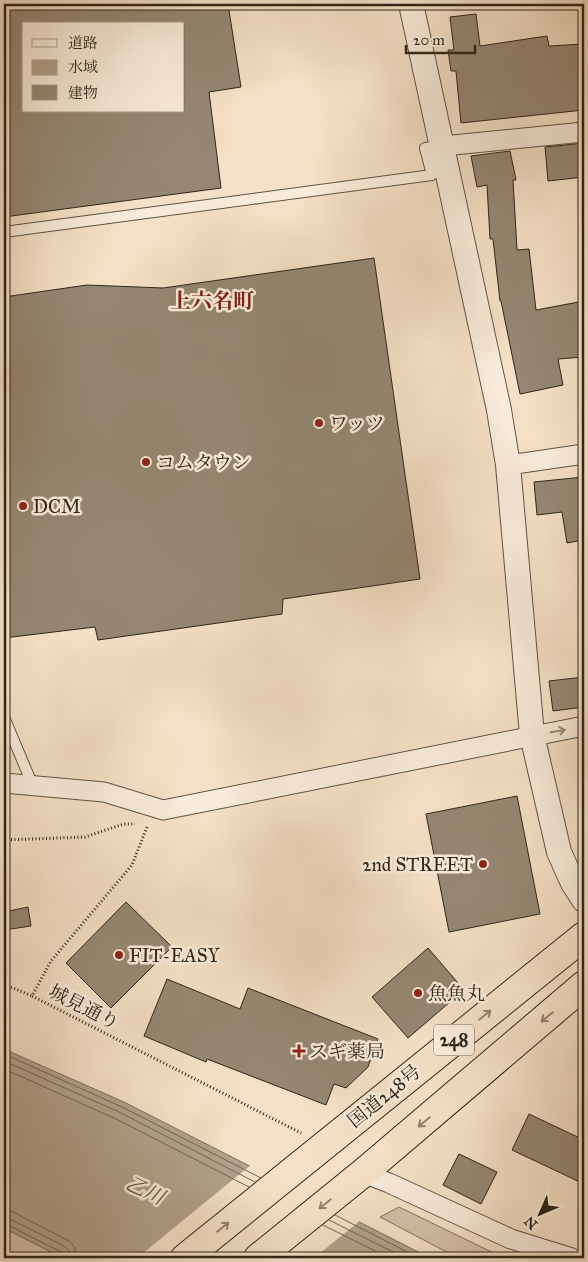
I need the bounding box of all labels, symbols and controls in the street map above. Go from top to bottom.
legend [22,22,185,112]
scale bar [406,22,474,54]
text: 20 m [413,31,445,49]
text: 道路 [68,34,98,52]
text: 水域 [68,58,98,76]
text: 建物 [68,84,98,102]
district label: 上六名町 [170,288,254,314]
place label: ワッツ [329,412,385,435]
marker: ワッツ [313,417,325,429]
place label: コムタウン [156,451,251,474]
marker: コムタウン [140,456,152,468]
place label: DCM [33,495,81,518]
marker: DCM [17,500,29,512]
one-way arrow [550,725,566,735]
place label: 2nd STREET [362,853,473,876]
marker: 2nd STREET [477,858,489,870]
place label: FIT-EASY [129,944,221,967]
marker: FIT-EASY [113,949,125,961]
street label: 城見通り [45,979,123,1035]
place label: 魚魚丸 [428,982,485,1005]
marker: 魚魚丸 [412,987,424,999]
one-way arrow [478,1010,491,1021]
one-way arrow [541,1011,554,1022]
road number: 248 [434,1024,474,1056]
place label: スギ薬局 [309,1040,385,1063]
marker: スギ薬局 [293,1045,305,1057]
street label: 国道248号 [343,1060,425,1132]
one-way arrow [417,1116,430,1128]
water label: 乙川 [122,1171,170,1210]
north arrow [516,1190,566,1240]
one-way arrow [319,1198,332,1209]
text: N [521,1213,541,1233]
one-way arrow [216,1222,229,1233]

